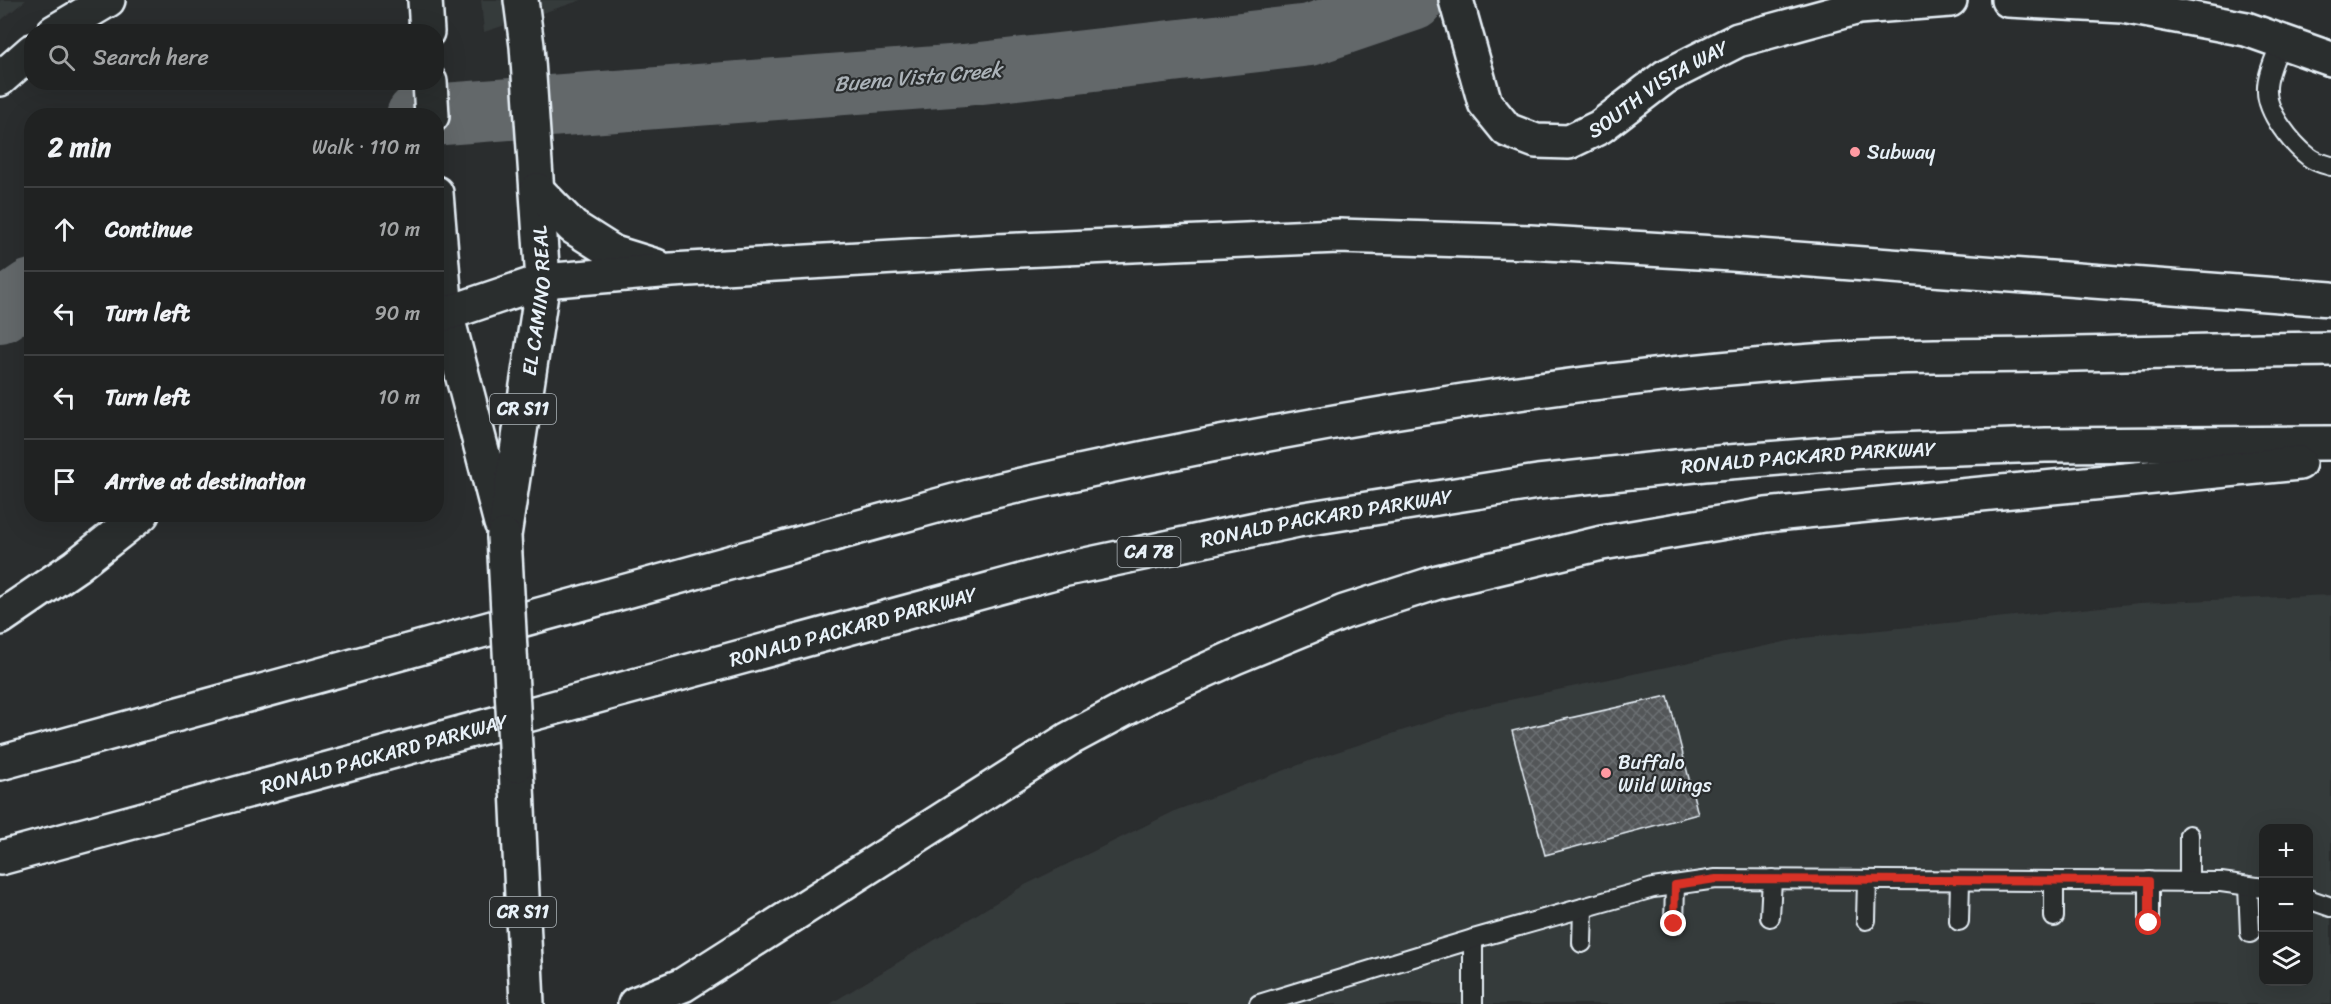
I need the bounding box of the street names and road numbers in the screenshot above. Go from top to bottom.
street label: SOUTH VISTA WAY [1582,30,1736,148]
street label: EL CAMINO REAL [512,224,562,378]
road number: CR S11 [490,394,556,424]
street label: RONALD PACKARD PARKWAY [1679,432,1937,484]
street label: RONALD PACKARD PARKWAY [1197,479,1456,558]
road number: CA 78 [1118,537,1180,567]
street label: RONALD PACKARD PARKWAY [725,577,982,677]
street label: RONALD PACKARD PARKWAY [256,704,513,805]
road number: CR S11 [490,897,556,927]

